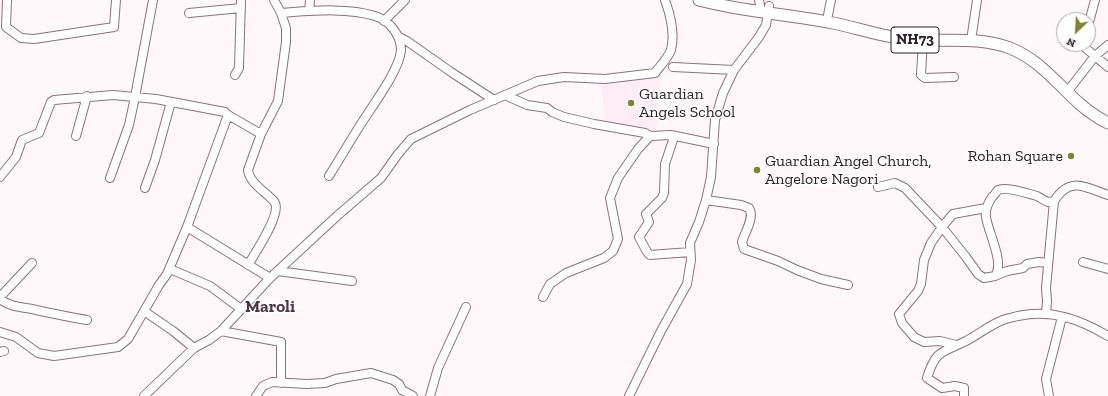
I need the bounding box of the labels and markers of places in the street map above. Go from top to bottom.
place label: Guardian Angels School [639,84,735,122]
marker: Guardian Angels School [626,98,636,108]
place label: Rohan Square [968,146,1063,166]
place label: Guardian Angel Church, Angelore Nagori [765,151,932,189]
marker: Rohan Square [1066,151,1076,161]
marker: Guardian Angel Church, Angelore Nagori [752,165,762,175]

